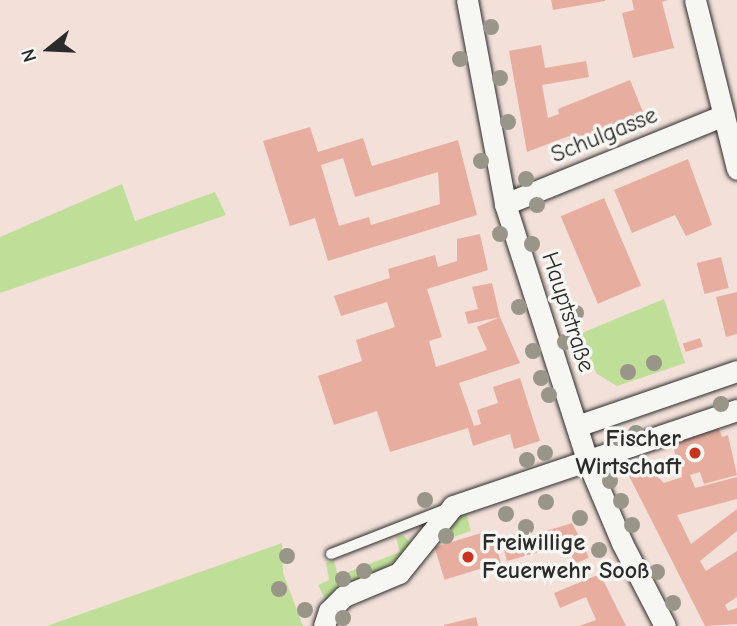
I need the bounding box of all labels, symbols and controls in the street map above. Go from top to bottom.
north arrow [14,14,84,84]
text: N [17,46,41,65]
street label: Schulgasse [547,101,661,169]
street label: Hauptstraße [535,248,601,376]
place label: Fischer Wirtschaft [575,425,681,481]
marker: Fischer Wirtschaft [687,445,703,461]
place label: Freiwillige Feuerwehr Sooß [482,529,650,585]
marker: Freiwillige Feuerwehr Sooß [460,549,476,565]

